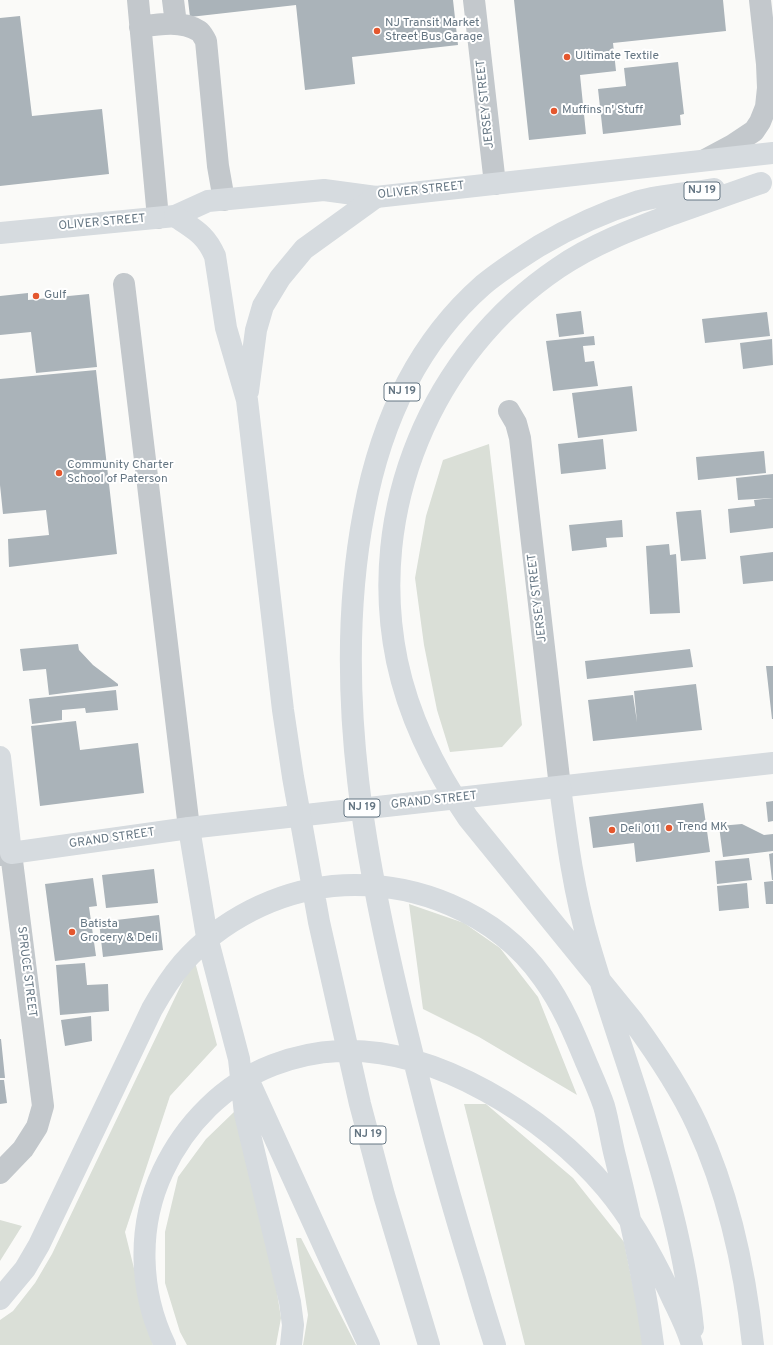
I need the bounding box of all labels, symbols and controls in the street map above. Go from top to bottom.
place label: NJ Transit Market Street Bus Garage [385,17,483,45]
marker: NJ Transit Market Street Bus Garage [372,26,382,36]
place label: Ultimate Textile [575,50,659,64]
marker: Ultimate Textile [562,52,572,62]
street label: JERSEY STREET [474,59,498,149]
place label: Muffins n' Stuff [562,104,643,118]
marker: Muffins n' Stuff [549,106,559,116]
street label: OLIVER STREET [377,179,465,203]
road number: NJ 19 [684,182,720,200]
street label: OLIVER STREET [58,212,146,234]
place label: Gulf [44,289,66,303]
marker: Gulf [31,291,41,301]
road number: NJ 19 [384,383,420,401]
place label: Community Charter School of Paterson [67,459,174,487]
marker: Community Charter School of Paterson [54,468,64,478]
street label: JERSEY STREET [525,553,551,643]
street label: GRAND STREET [390,789,478,813]
road number: NJ 19 [344,799,380,817]
place label: Trend MK [677,821,728,835]
place label: Deli 011 [620,823,660,837]
marker: Trend MK [664,823,674,833]
marker: Deli 011 [607,825,617,835]
street label: GRAND STREET [68,826,156,852]
place label: Batista Grocery & Deli [80,918,158,946]
street label: SPRUCE STREET [13,926,39,1018]
marker: Batista Grocery & Deli [67,927,77,937]
road number: NJ 19 [350,1126,386,1144]

